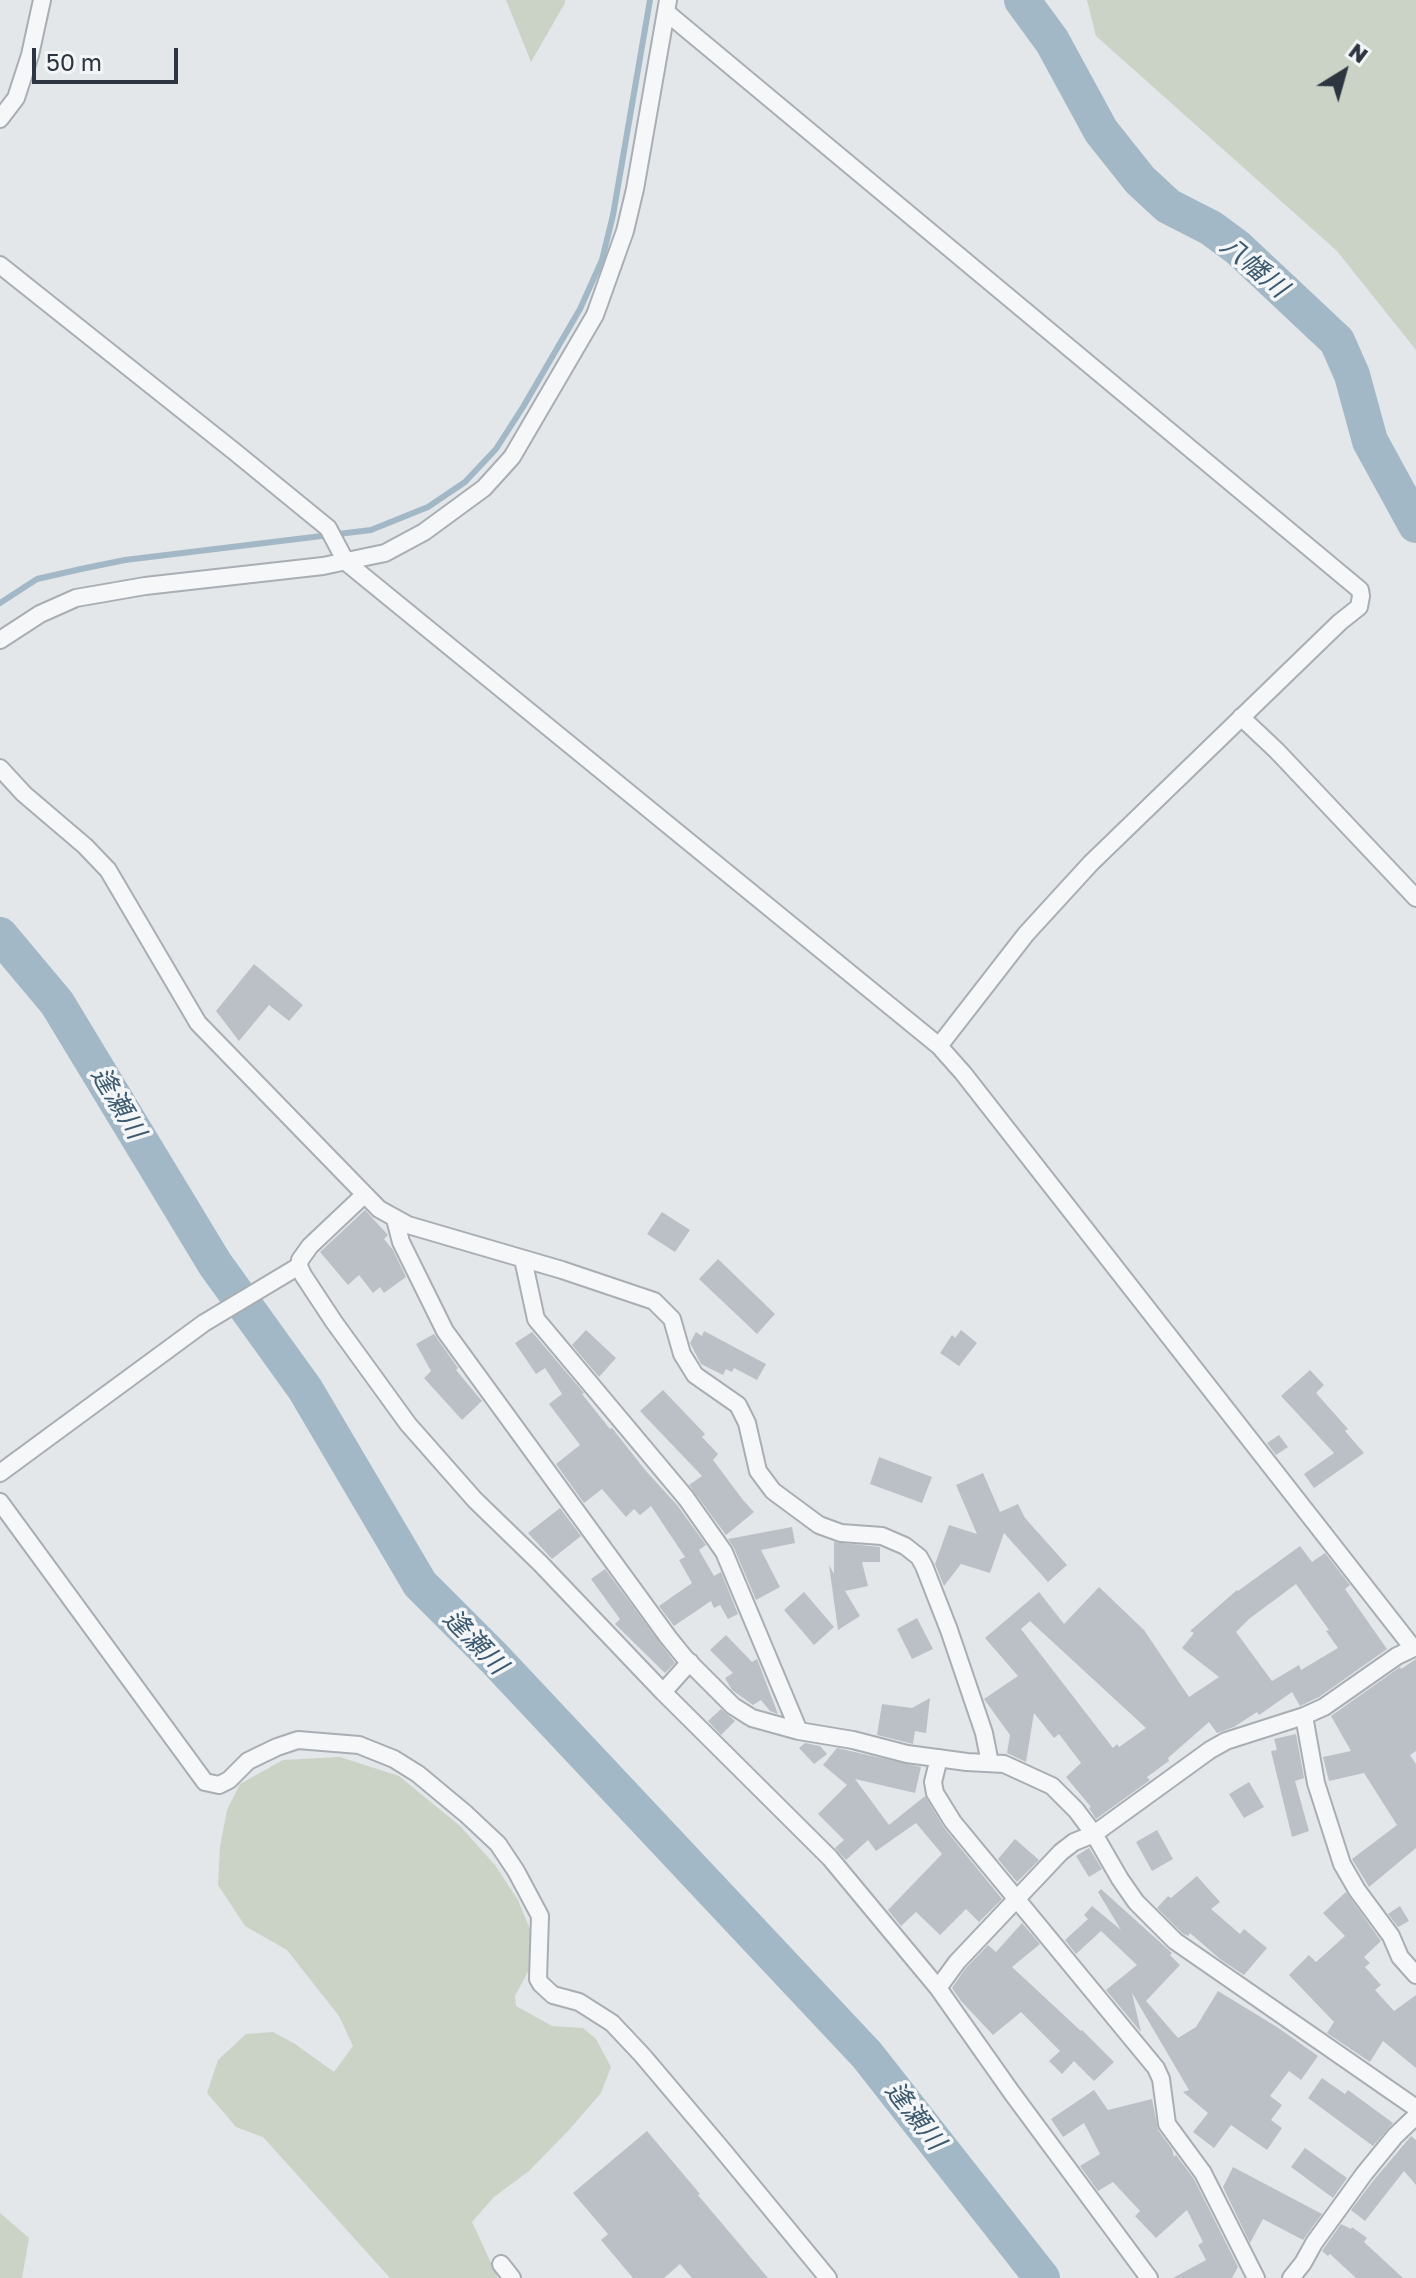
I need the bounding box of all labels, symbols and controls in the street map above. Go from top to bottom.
scale bar [36,32,182,82]
north arrow [1304,32,1384,112]
text: N [1344,37,1374,68]
text: 50 m [46,47,102,76]
water label: 八幡川 [1214,230,1294,304]
water label: 逢瀬川 [85,1062,151,1144]
water label: 逢瀬川 [437,1603,513,1681]
water label: 逢瀬川 [879,2076,951,2156]

